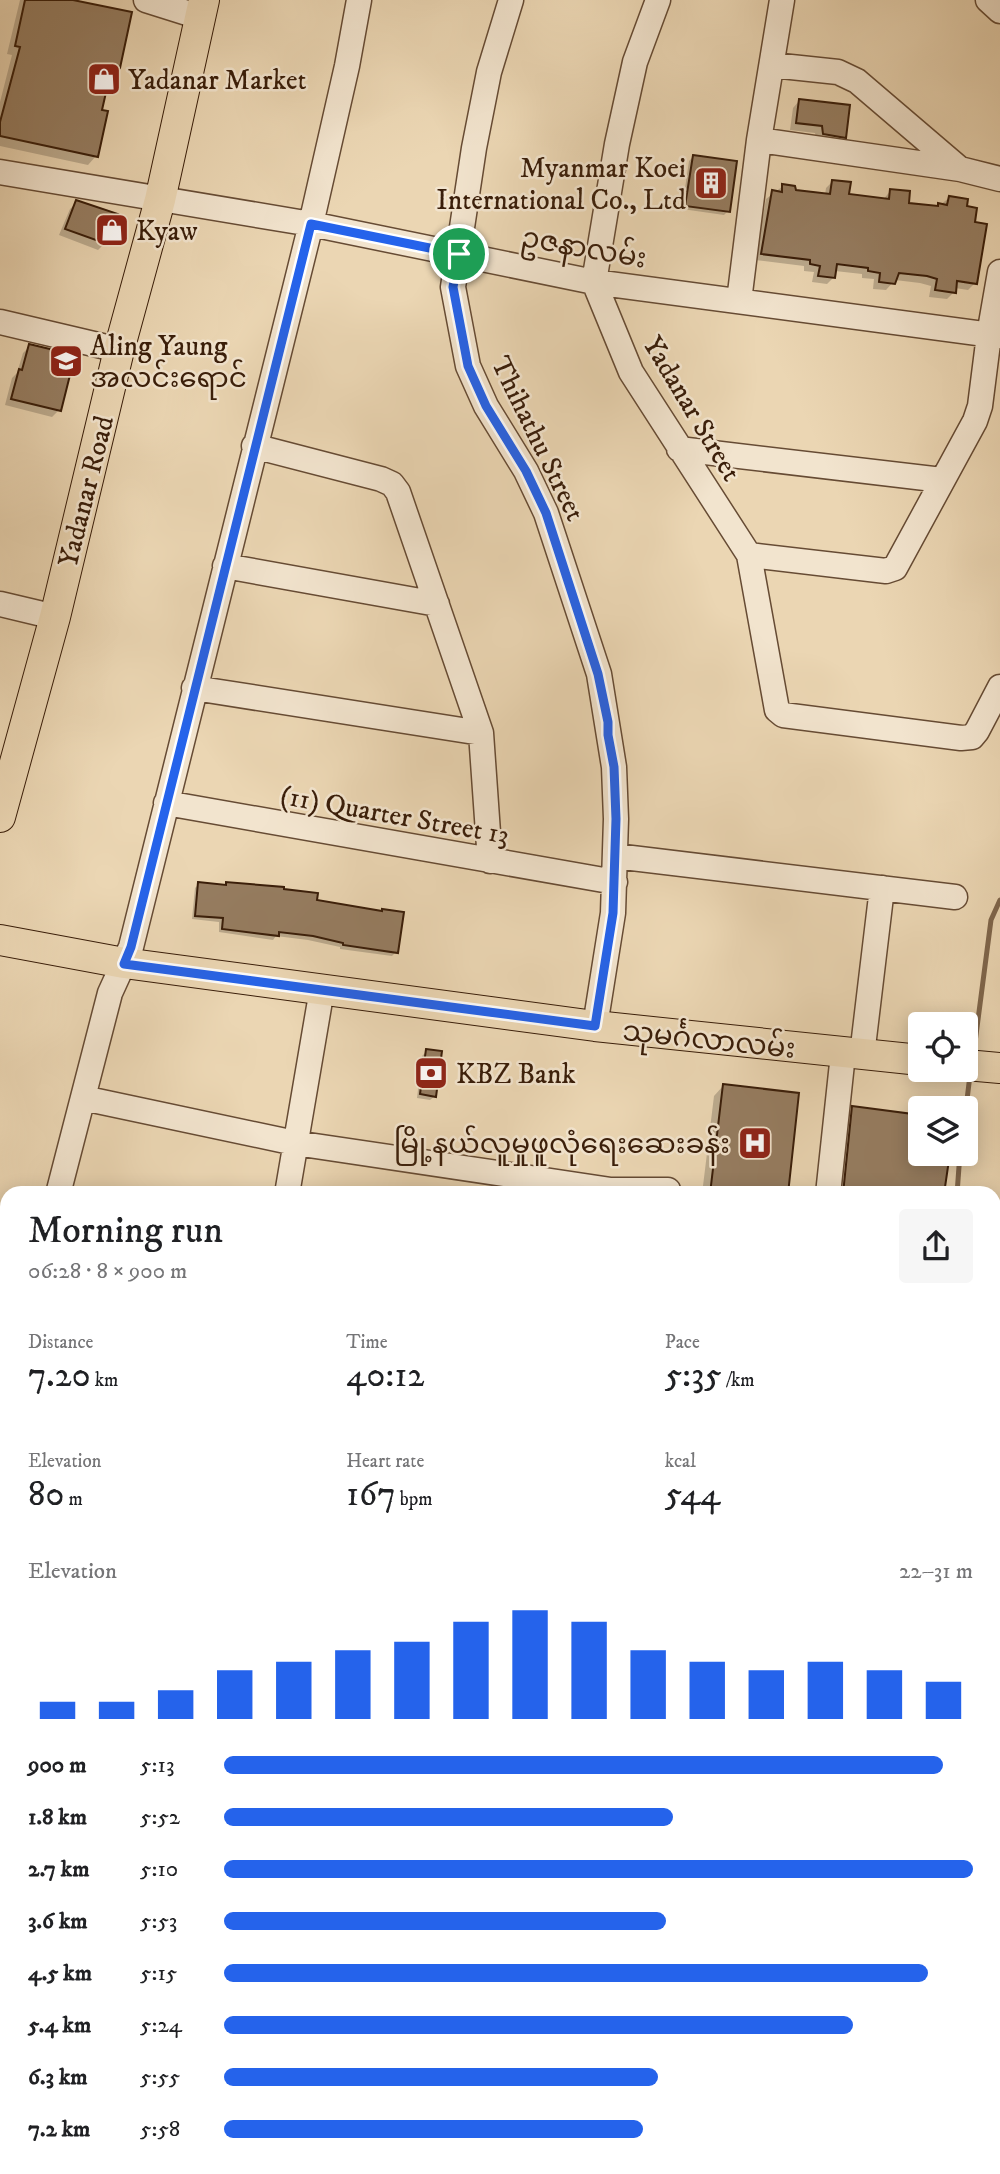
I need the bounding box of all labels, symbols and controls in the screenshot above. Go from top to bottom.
shop icon: Yadanar Market [85,60,123,98]
place label: Yadanar Market [128,63,307,98]
place label: Myanmar Koei International Co., Ltd [436,151,686,218]
building icon: Myanmar Koei International Co., Ltd [692,164,730,202]
shop icon: Kyaw [93,211,131,249]
place label: Kyaw [136,214,198,249]
street label: ဥဇနာလမ်း [518,218,649,281]
pin [429,224,489,284]
icon: arrive [440,235,478,273]
place label: Aling Yaung အလင်းရောင် [90,329,247,400]
street label: Yadanar Street [635,330,749,488]
school or university icon: Aling Yaung အလင်းရောင် [47,342,85,380]
street label: Thihathu Street [483,351,593,527]
street label: Yadanar Road [51,412,122,571]
street label: (11) Quarter Street 13 [278,778,512,853]
street label: သုမင်္ဂလာလမ်း [620,1012,797,1071]
map controls [908,1012,978,1166]
button: locate [908,1012,978,1082]
bank icon: KBZ Bank [412,1054,450,1092]
place label: KBZ Bank [456,1057,576,1092]
button: layers [908,1096,978,1166]
hospital icon: မြို့နယ်လူမှုဖူလုံရေးဆေးခန်း [736,1124,774,1162]
place label: မြို့နယ်လူမှုဖူလုံရေးဆေးခန်း [394,1125,730,1166]
text: Morning run [28,1207,223,1255]
button: share [899,1209,973,1283]
text: 06:28 · 8 × 900 m [28,1257,187,1286]
text: Distance [28,1331,93,1354]
text: Time [346,1331,388,1354]
text: Pace [665,1331,700,1354]
text: 7.20 [28,1354,91,1398]
text: 40:12 [346,1354,424,1398]
text: 5:35 [665,1354,722,1398]
text: km [91,1369,118,1392]
text: /km [722,1369,755,1392]
text: Elevation [28,1450,102,1473]
text: Heart rate [346,1450,424,1473]
text: kcal [665,1450,696,1473]
text: 80 [28,1473,64,1517]
text: 167 [346,1473,396,1517]
text: 544 [665,1473,721,1517]
text: m [64,1488,83,1511]
text: bpm [396,1488,433,1511]
text: Elevation [28,1557,117,1586]
text: 22–31 m [899,1557,973,1586]
text: 900 m [28,1751,86,1780]
text: 5:13 [140,1751,174,1780]
text: 1.8 km [28,1803,87,1832]
text: 5:52 [140,1803,180,1832]
text: 2.7 km [28,1855,89,1884]
text: 5:10 [140,1855,178,1884]
text: 3.6 km [28,1907,88,1936]
text: 5:53 [140,1907,177,1936]
text: 4.5 km [28,1959,92,1988]
text: 5:15 [140,1959,177,1988]
text: 5.4 km [28,2011,91,2040]
text: 5:24 [140,2011,182,2040]
text: 6.3 km [28,2063,88,2092]
text: 5:55 [140,2063,180,2092]
text: 7.2 km [28,2115,90,2144]
text: 5:58 [140,2115,180,2144]

